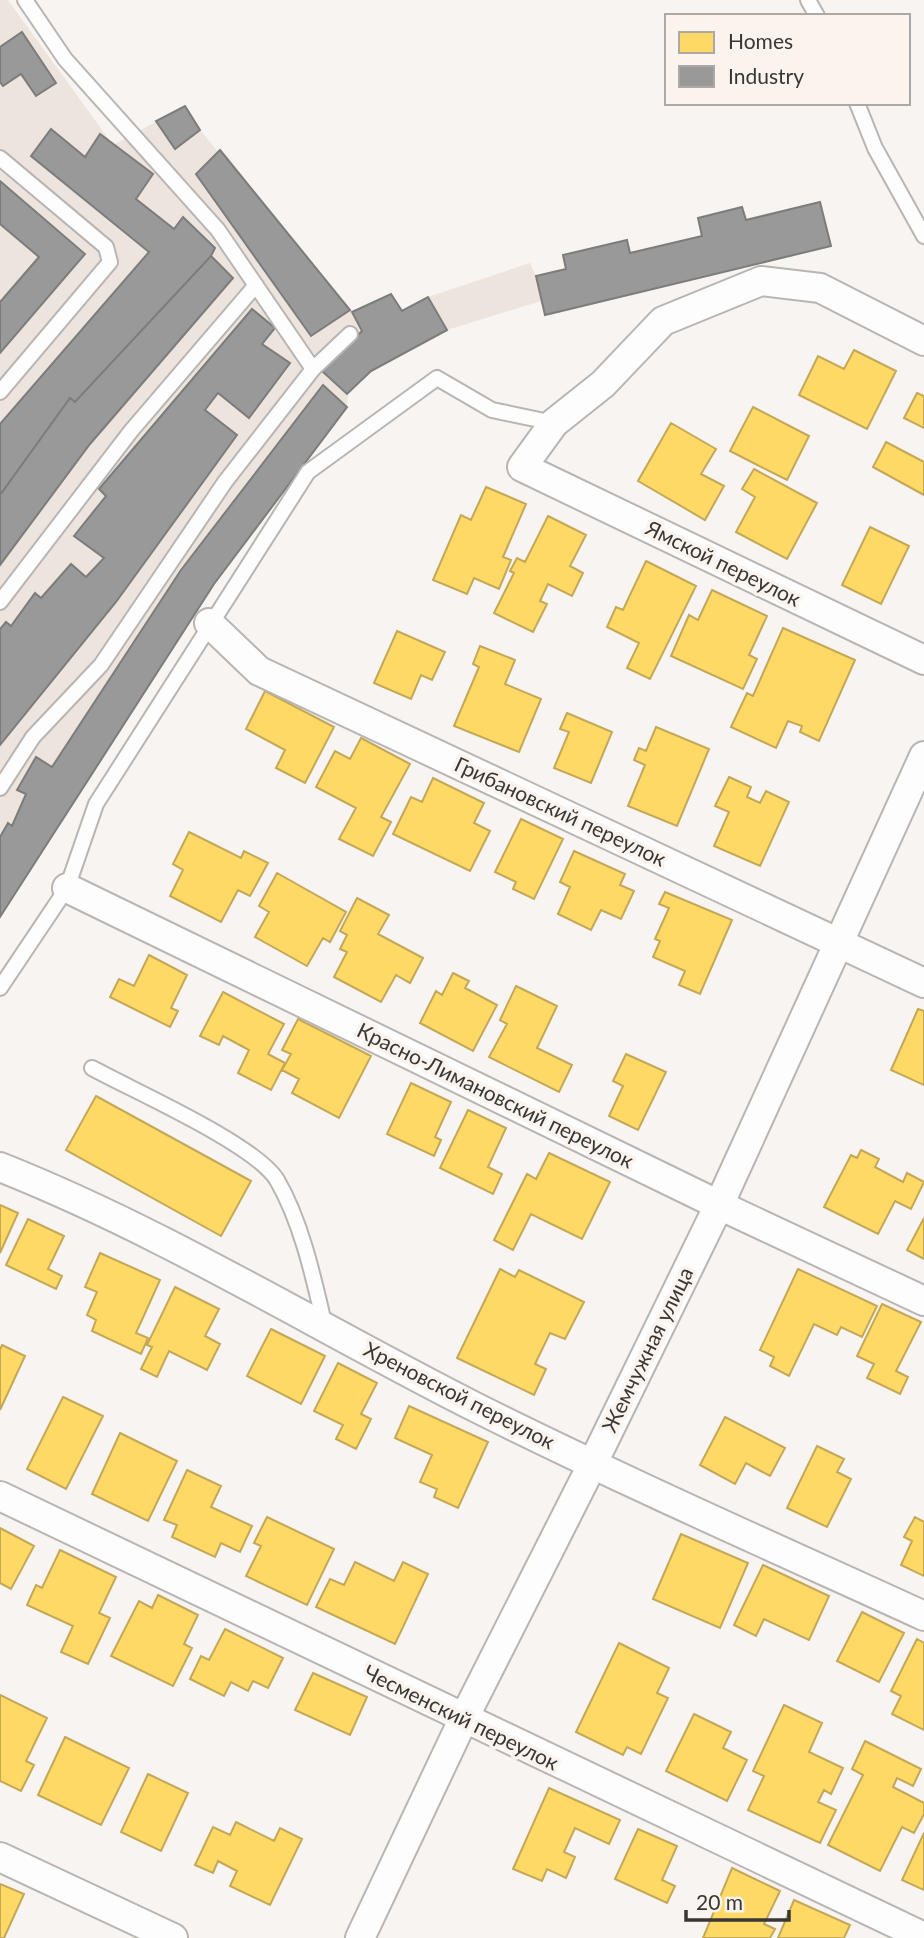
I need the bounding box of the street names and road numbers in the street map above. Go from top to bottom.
street label: Ямской переулок [641,514,805,611]
street label: Грибановский переулок [451,751,670,871]
street label: Красно-Лимановский переулок [353,1017,638,1173]
street label: Жемчужная улица [596,1263,697,1436]
street label: Хреновской переулок [360,1336,559,1454]
street label: Чесменский переулок [360,1659,563,1775]

